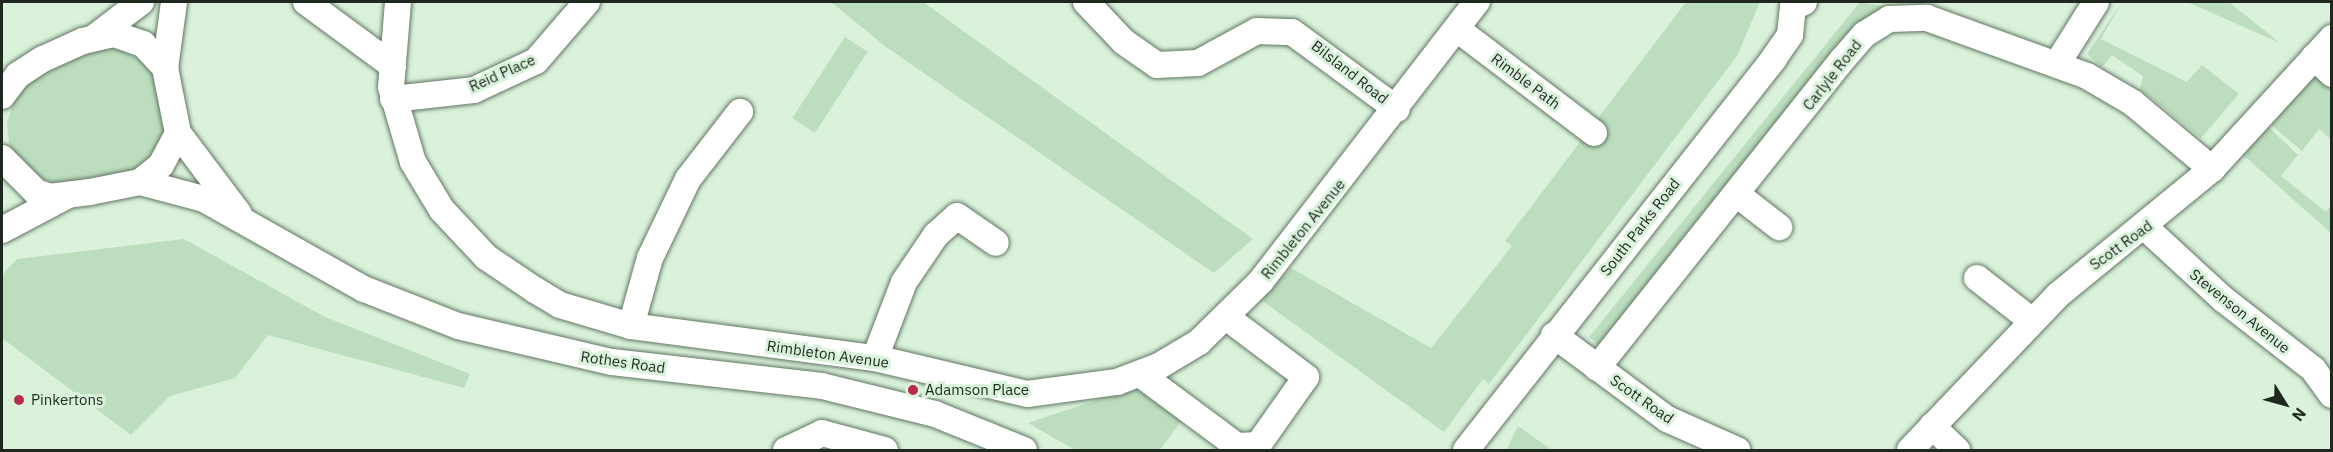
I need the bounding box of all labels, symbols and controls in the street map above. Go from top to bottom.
street label: Carlyle Road [1799,36,1865,114]
street label: Bilsland Road [1308,37,1392,107]
street label: Rimble Path [1488,49,1564,113]
street label: Reid Place [466,50,538,96]
street label: Rimbleton Avenue [1257,175,1349,283]
street label: South Parks Road [1596,175,1684,279]
street label: Scott Road [2086,216,2156,274]
street label: Stevenson Avenue [2186,265,2294,357]
street label: Rimbleton Avenue [766,337,890,371]
street label: Rothes Road [580,347,666,377]
street label: Scott Road [1607,371,1677,427]
north arrow [2255,374,2315,434]
place label: Adamson Place [925,381,1029,399]
marker: Adamson Place [906,383,920,397]
place label: Pinkertons [31,391,103,409]
marker: Pinkertons [12,393,26,407]
text: N [2288,404,2311,425]

